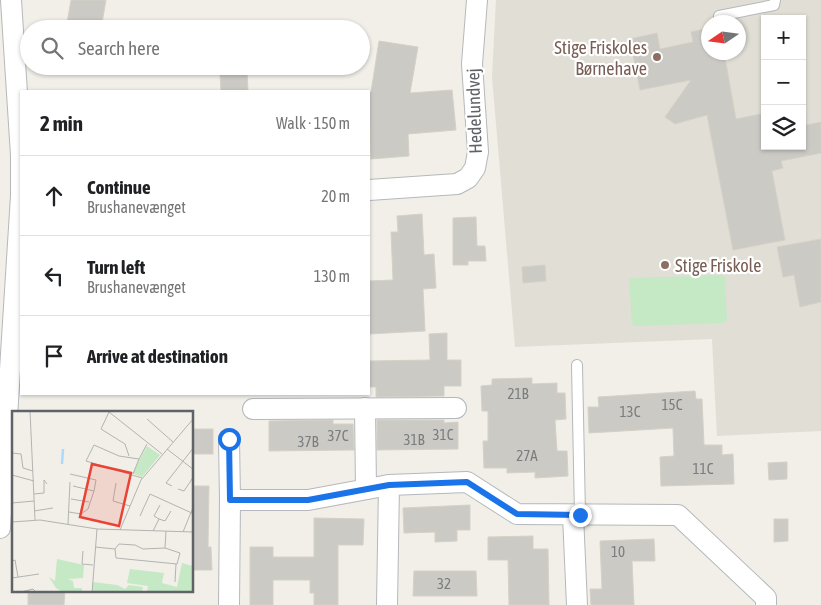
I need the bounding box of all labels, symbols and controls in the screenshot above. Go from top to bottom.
north arrow [701,15,746,60]
map controls [761,15,806,150]
button: + [761,15,806,60]
search box [20,20,370,75]
icon: search [38,34,66,62]
text: Search here [78,37,160,59]
place label: Stige Friskoles Børnehave [554,37,647,79]
marker: Stige Friskoles Børnehave [651,51,663,63]
button: − [761,60,806,105]
street label: Hedelundvej [462,68,486,154]
button: layers [761,105,806,150]
text: 2 min [40,111,83,135]
text: Walk · 150 m [276,114,350,132]
text: Continue [87,176,151,198]
icon: ahead [40,182,68,210]
text: 20 m [321,187,350,205]
text: Brushanevænget [87,198,186,216]
place label: Stige Friskole [675,255,761,276]
text: Turn left [87,256,145,278]
marker: Stige Friskole [659,259,671,271]
icon: left [40,262,68,290]
text: 130 m [314,267,350,285]
text: Brushanevænget [87,278,186,296]
icon: arrive [40,342,68,370]
text: Arrive at destination [87,345,228,367]
house number: 21B [507,385,529,402]
house number: 15C [662,396,683,413]
house number: 13C [620,403,641,420]
inset map [12,411,194,592]
house number: 31C [433,426,454,443]
house number: 37C [328,427,349,444]
route start [218,428,241,451]
house number: 31B [403,431,425,448]
house number: 37B [297,433,319,450]
house number: 27A [516,447,538,464]
house number: 11C [693,460,714,477]
route end [569,504,592,527]
house number: 10 [611,543,625,560]
house number: 32 [437,575,451,592]

